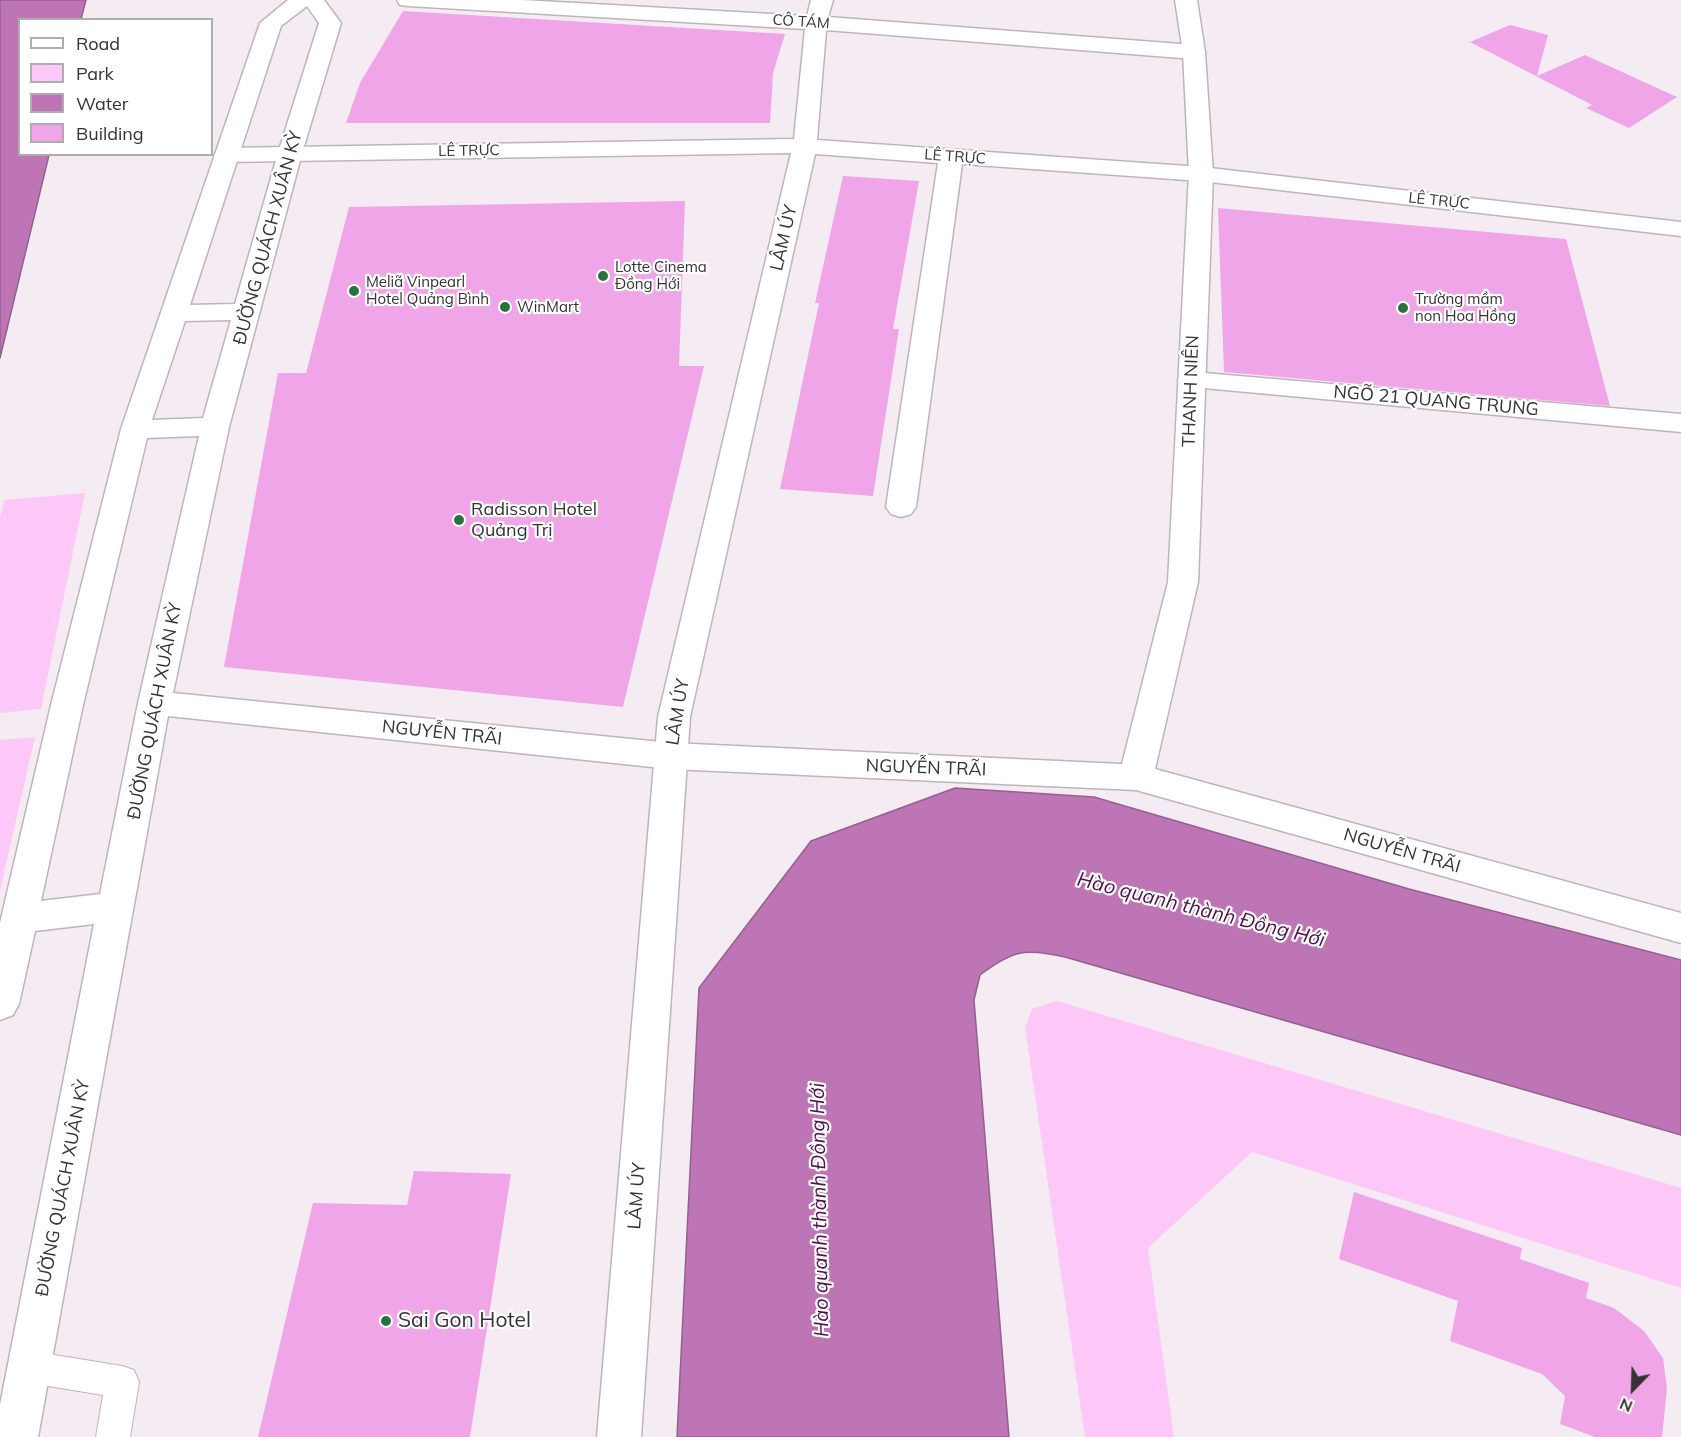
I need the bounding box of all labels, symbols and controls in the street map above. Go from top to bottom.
street label: CÔ TÁM [772,11,830,33]
legend [18,18,213,156]
text: Road [76,32,120,55]
text: Park [76,62,114,85]
text: Water [76,92,128,115]
text: Building [76,122,144,145]
street label: ĐƯỜNG QUÁCH XUÂN KỲ [229,129,307,347]
street label: LÊ TRỰC [438,141,500,161]
street label: LÊ TRỰC [924,146,986,168]
street label: LÊ TRỰC [1407,189,1471,213]
street label: LÂM ÚY [766,203,802,273]
place label: Lotte Cinema Đồng Hới [615,258,707,293]
marker: Lotte Cinema Đồng Hới [596,269,610,283]
place label: Meliã Vinpearl Hotel Quảng Bình [366,273,489,308]
marker: Meliã Vinpearl Hotel Quảng Bình [347,284,361,298]
place label: Trường mầm non Hoa Hồng [1415,290,1516,325]
place label: WinMart [517,298,579,316]
marker: WinMart [498,300,512,314]
marker: Trường mầm non Hoa Hồng [1396,301,1410,315]
street label: THANH NIÊN [1178,335,1204,447]
street label: NGÕ 21 QUANG TRUNG [1332,381,1540,421]
place label: Radisson Hotel Quảng Trị [471,499,597,542]
marker: Radisson Hotel Quảng Trị [452,513,466,527]
street label: ĐƯỜNG QUÁCH XUÂN KỲ [123,601,187,821]
street label: LÂM ÚY [662,677,694,747]
street label: NGUYỄN TRÃI [381,716,503,750]
street label: NGUYỄN TRÃI [865,755,987,781]
street label: NGUYỄN TRÃI [1341,824,1463,878]
water label: Hào quanh thành Đồng Hới [1075,868,1327,952]
street label: ĐƯỜNG QUÁCH XUÂN KỲ [31,1078,95,1298]
water label: Hào quanh thành Đồng Hới [806,1083,834,1337]
street label: LÂM ÚY [624,1162,650,1230]
place label: Sai Gon Hotel [398,1308,531,1334]
marker: Sai Gon Hotel [379,1314,393,1328]
north arrow [1603,1359,1663,1419]
text: N [1616,1394,1635,1417]

